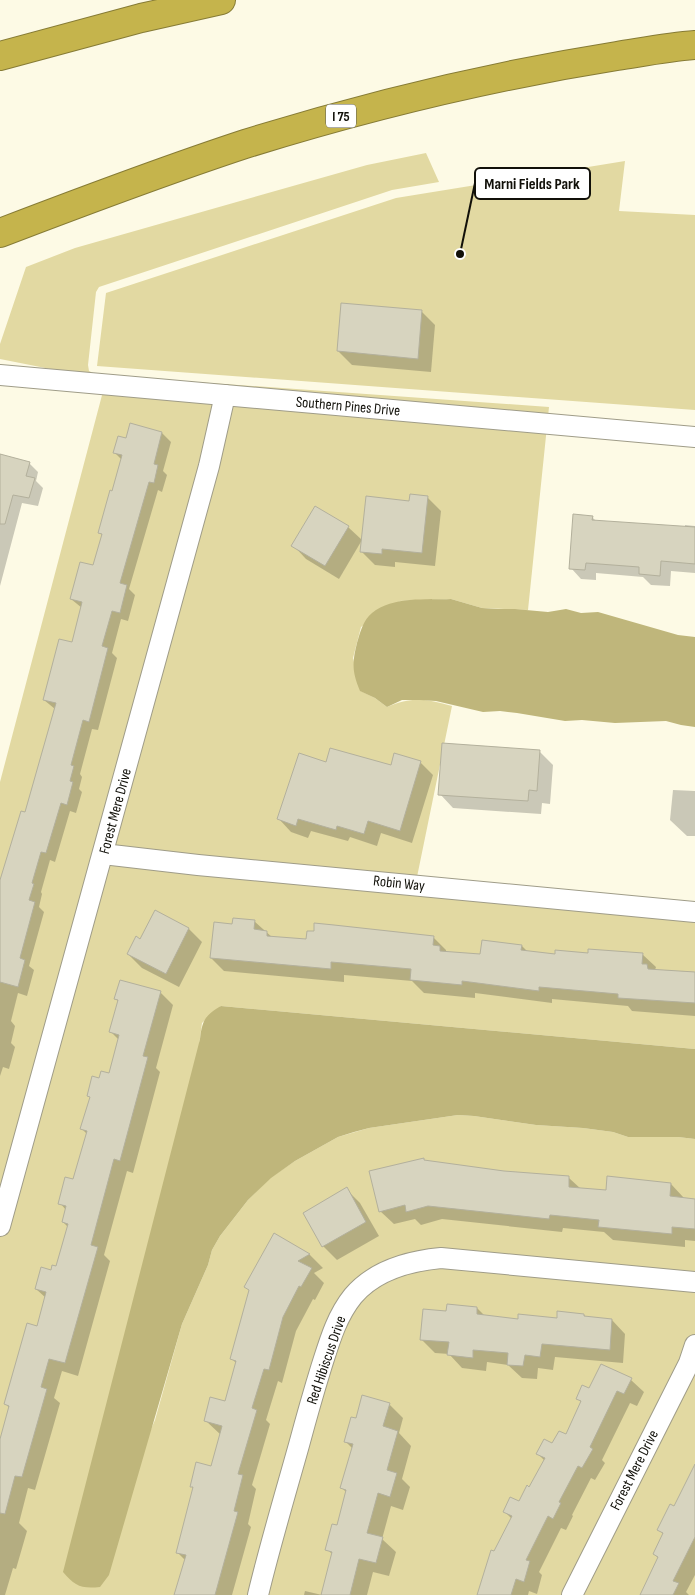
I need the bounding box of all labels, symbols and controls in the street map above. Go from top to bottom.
road number: I 75 [326,104,356,128]
callout: Marni Fields Park [475,168,590,199]
text: Marni Fields Park [484,175,580,194]
street label: Southern Pines Drive [295,392,401,421]
street label: Forest Mere Drive [95,766,136,856]
street label: Robin Way [372,871,426,896]
street label: Red Hibiscus Drive [302,1313,351,1407]
street label: Forest Mere Drive [606,1427,663,1514]

